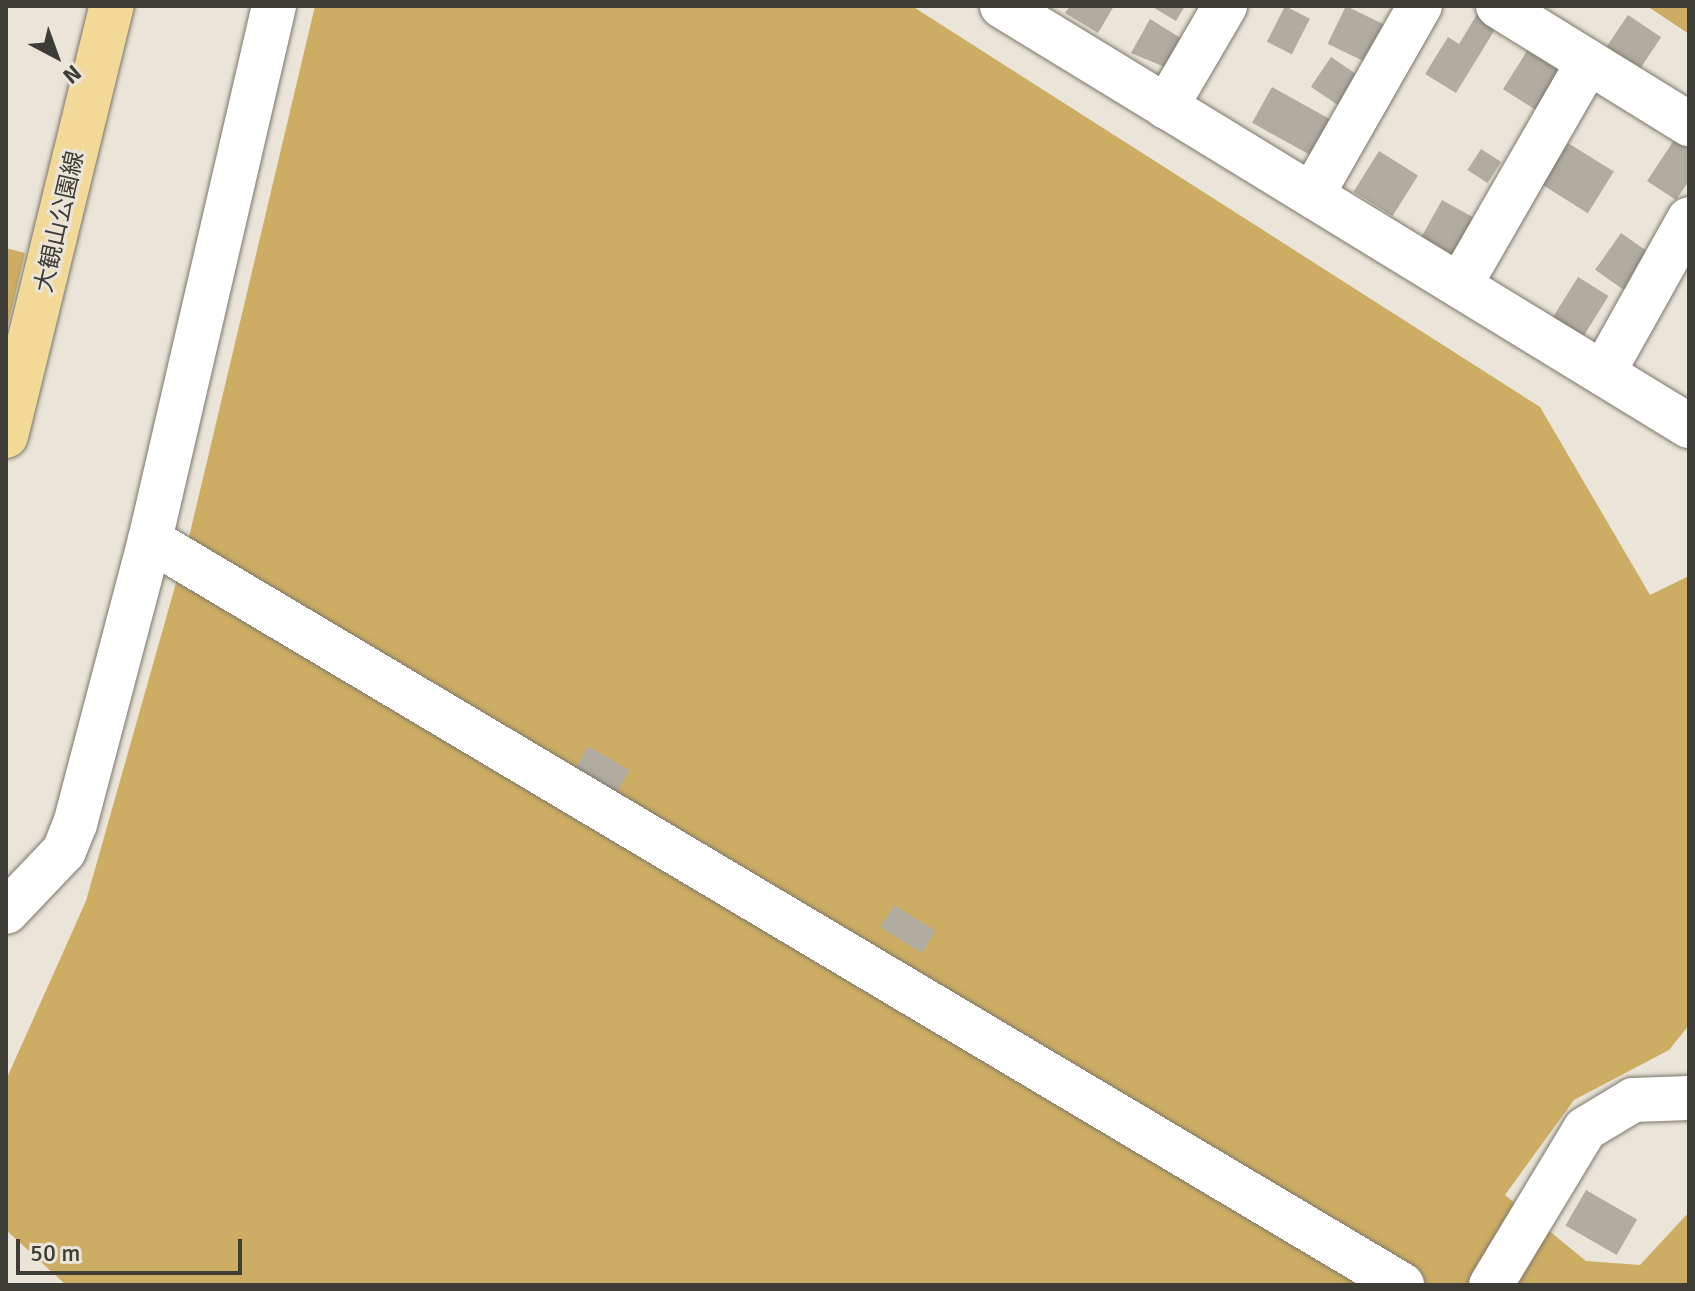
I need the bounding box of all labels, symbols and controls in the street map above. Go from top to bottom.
north arrow [16,16,96,96]
text: N [57,59,87,90]
street label: 大観山公園線 [30,149,90,295]
scale bar [20,1223,246,1273]
text: 50 m [30,1238,80,1268]

